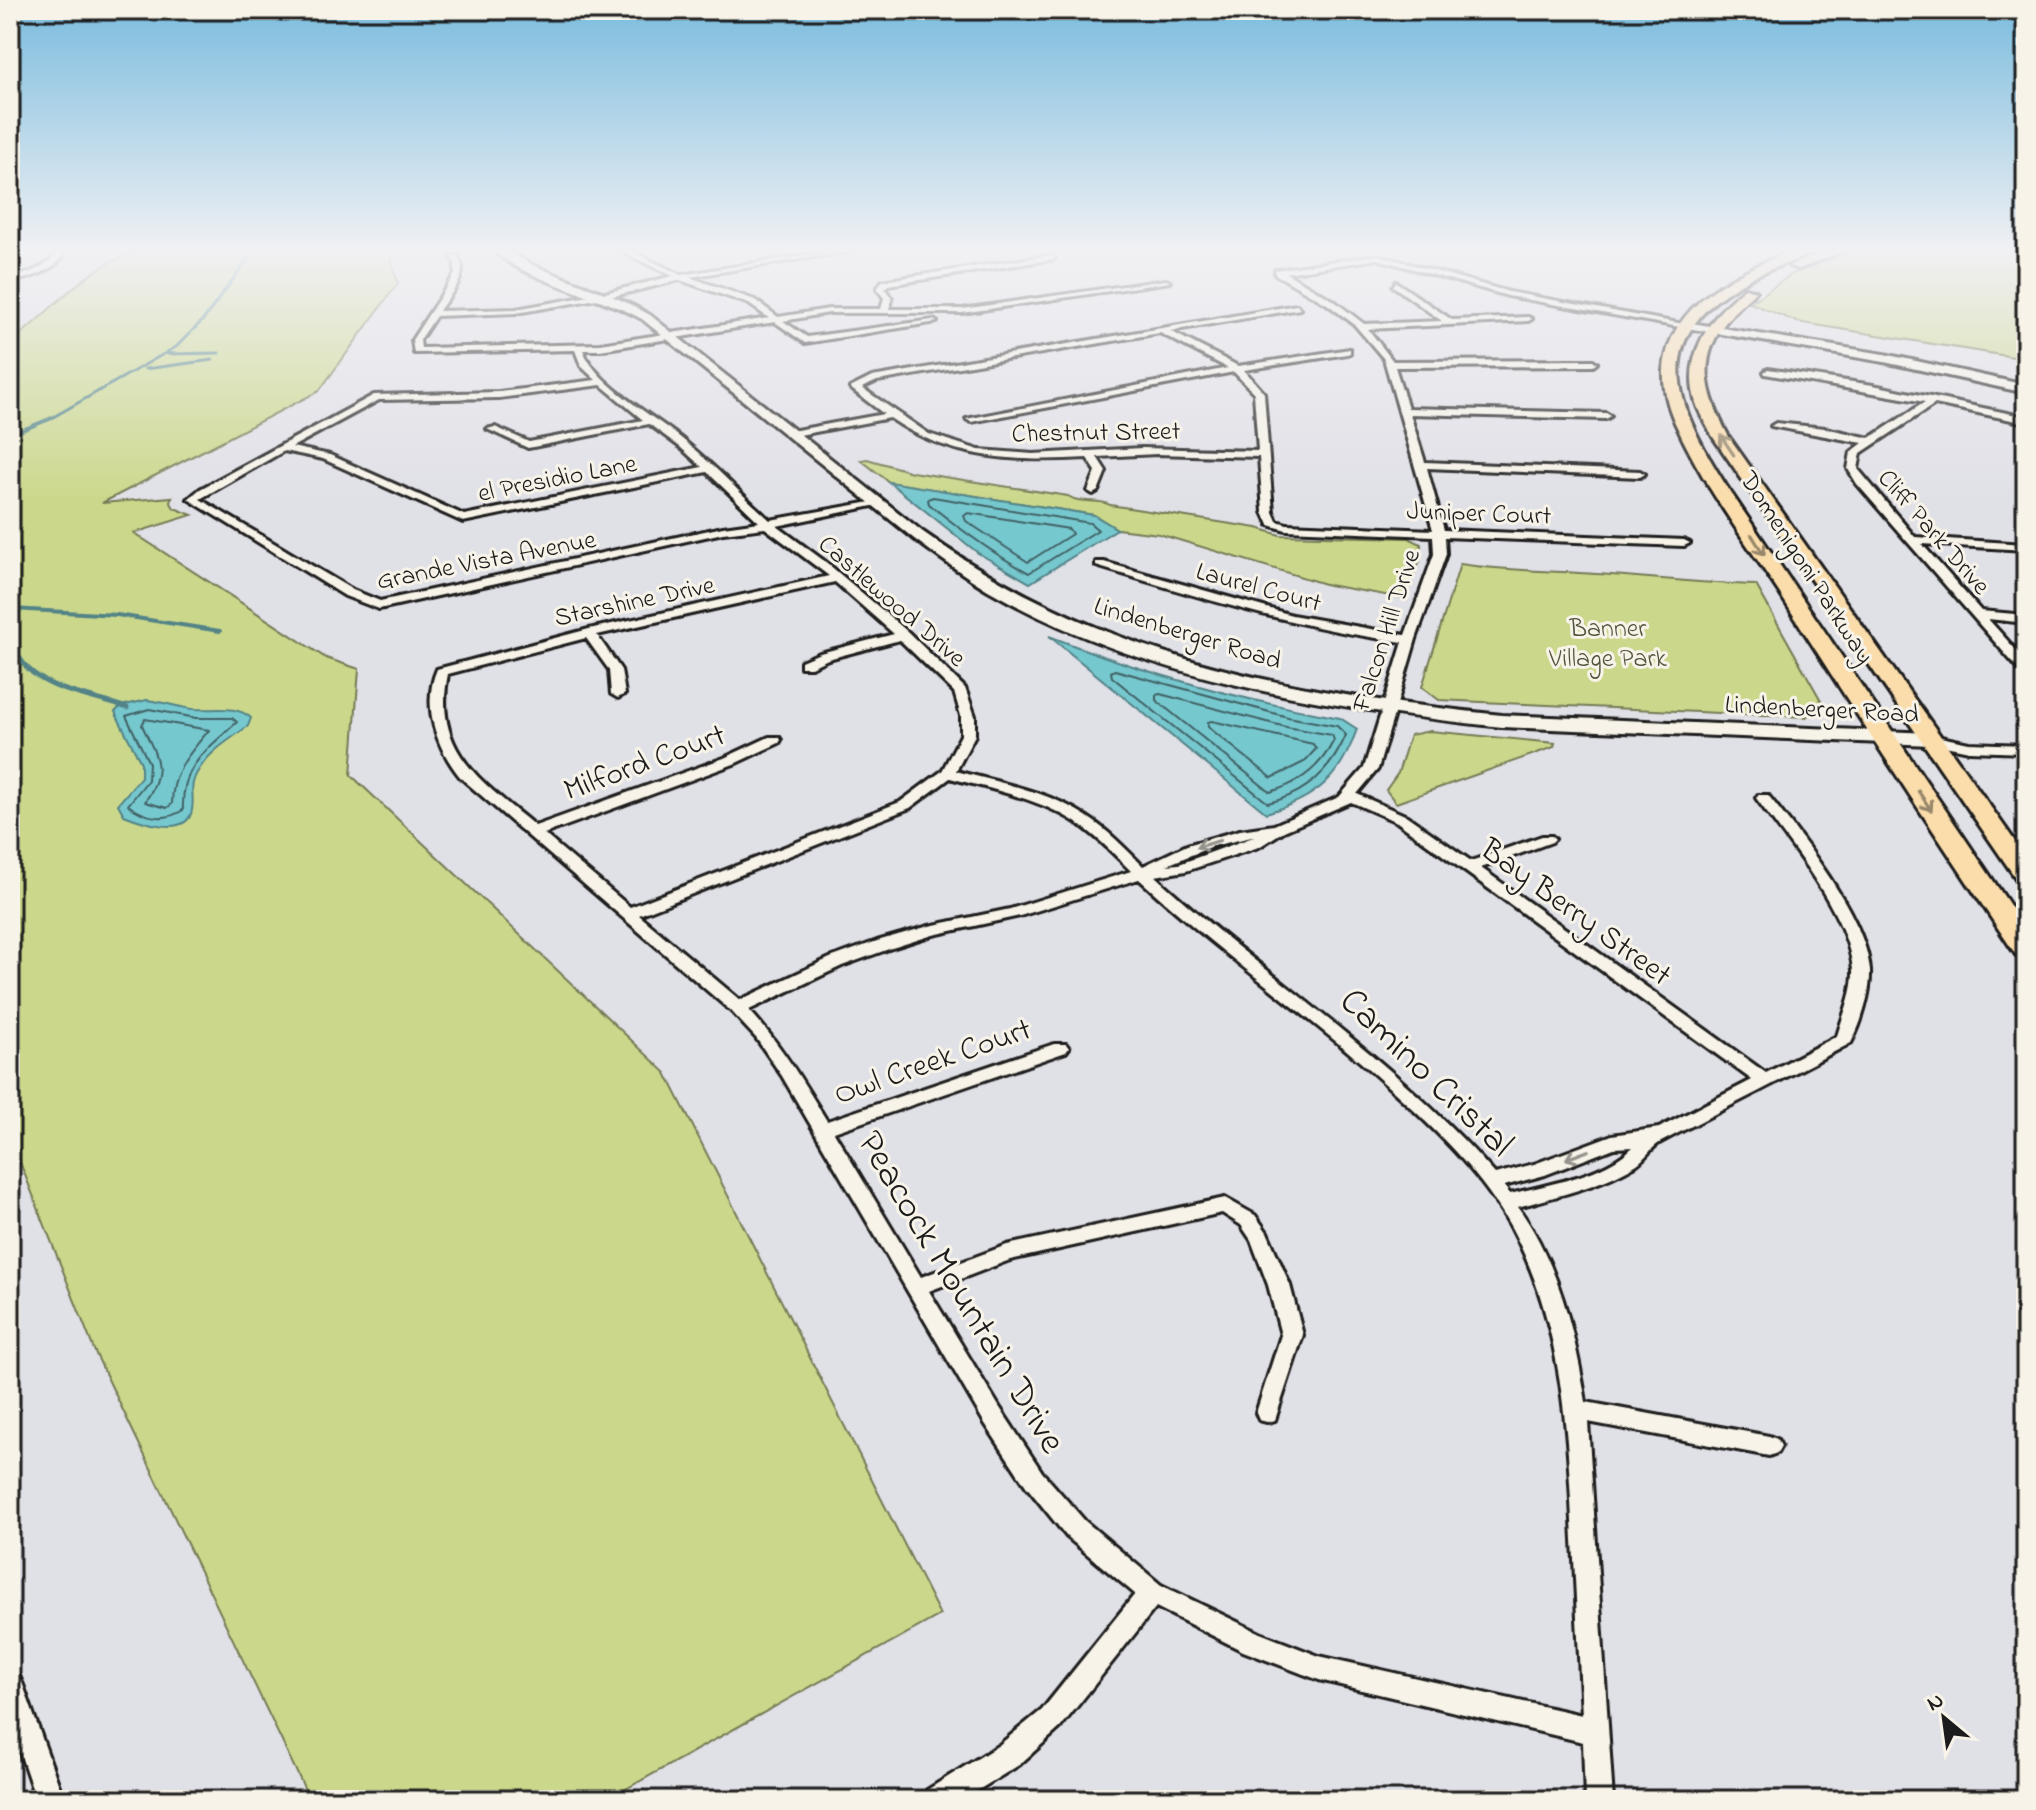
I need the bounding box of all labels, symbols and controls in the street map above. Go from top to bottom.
street label: Chestnut Street [1011,414,1181,454]
one-way arrow [1718,435,1735,457]
street label: el Presidio Lane [475,446,641,514]
street label: Cliff Park Drive [1867,462,1999,605]
street label: Domenigoni Parkway [1728,464,1882,673]
street label: Juniper Court [1406,493,1552,537]
street label: Grande Vista Avenue [374,522,600,602]
street label: Castlewood Drive [809,527,974,678]
one-way arrow [1751,533,1767,556]
street label: Falcon Hill Drive [1343,544,1432,718]
street label: Laurel Court [1191,554,1325,624]
street label: Starshine Drive [551,567,719,638]
street label: Lindenberger Road [1089,588,1286,682]
park label: Banner Village Park [1548,611,1668,679]
street label: Lindenberger Road [1724,687,1920,735]
street label: Milford Court [558,713,733,815]
one-way arrow [1917,789,1933,811]
street label: Bay Berry Street [1469,828,1681,1000]
one-way arrow [1196,837,1222,852]
street label: Camino Cristal [1325,976,1525,1172]
street label: Owl Creek Court [828,1007,1038,1119]
street label: Peacock Mountain Drive [841,1121,1079,1466]
one-way arrow [1565,1149,1590,1163]
north arrow [1904,1678,1984,1758]
text: N [1922,1686,1950,1721]

